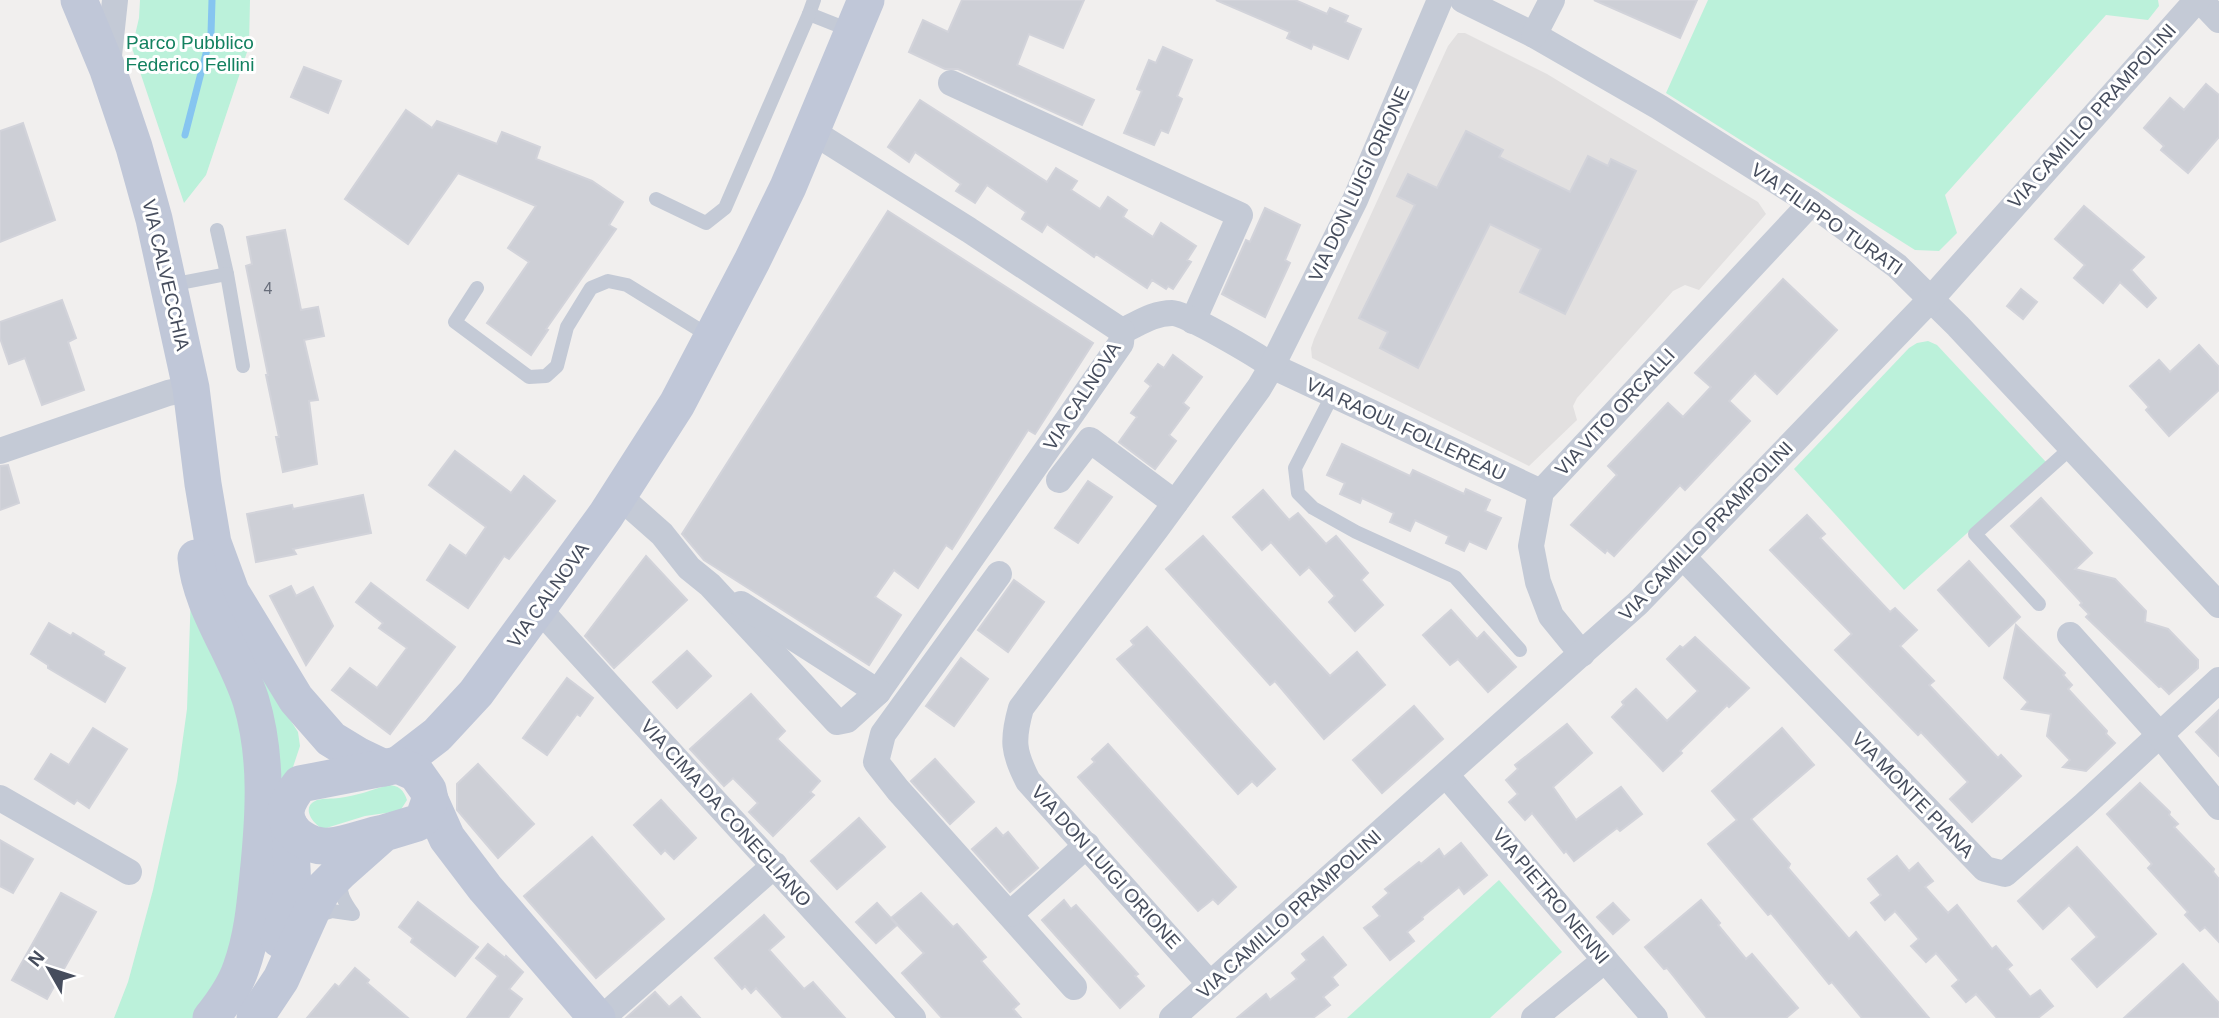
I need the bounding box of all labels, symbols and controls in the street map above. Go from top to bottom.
street label: VIA CAMILLO PRAMPOLINI [2004,20,2180,212]
park label: Parco Pubblico Federico Fellini [126,32,254,75]
street label: VIA DON LUIGI ORIONE [1305,83,1413,285]
street label: VIA FILIPPO TURATI [1747,159,1907,279]
street label: VIA CALVECCHIA [138,197,194,353]
house number: 4 [264,280,273,297]
street label: VIA CALNOVA [1039,338,1125,454]
street label: VIA VITO ORCALLI [1551,344,1679,480]
street label: VIA RAOUL FOLLEREAU [1303,373,1509,485]
street label: VIA CAMILLO PRAMPOLINI [1615,437,1797,625]
street label: VIA CALNOVA [503,538,593,651]
street label: VIA CIMA DA CONEGLIANO [637,715,815,911]
street label: VIA MONTE PIANA [1848,728,1978,862]
street label: VIA DON LUIGI ORIONE [1027,781,1185,953]
street label: VIA PIETRO NENNI [1488,824,1614,968]
street label: VIA CAMILLO PRAMPOLINI [1193,826,1385,1002]
north arrow [14,934,84,1004]
text: N [24,947,49,971]

